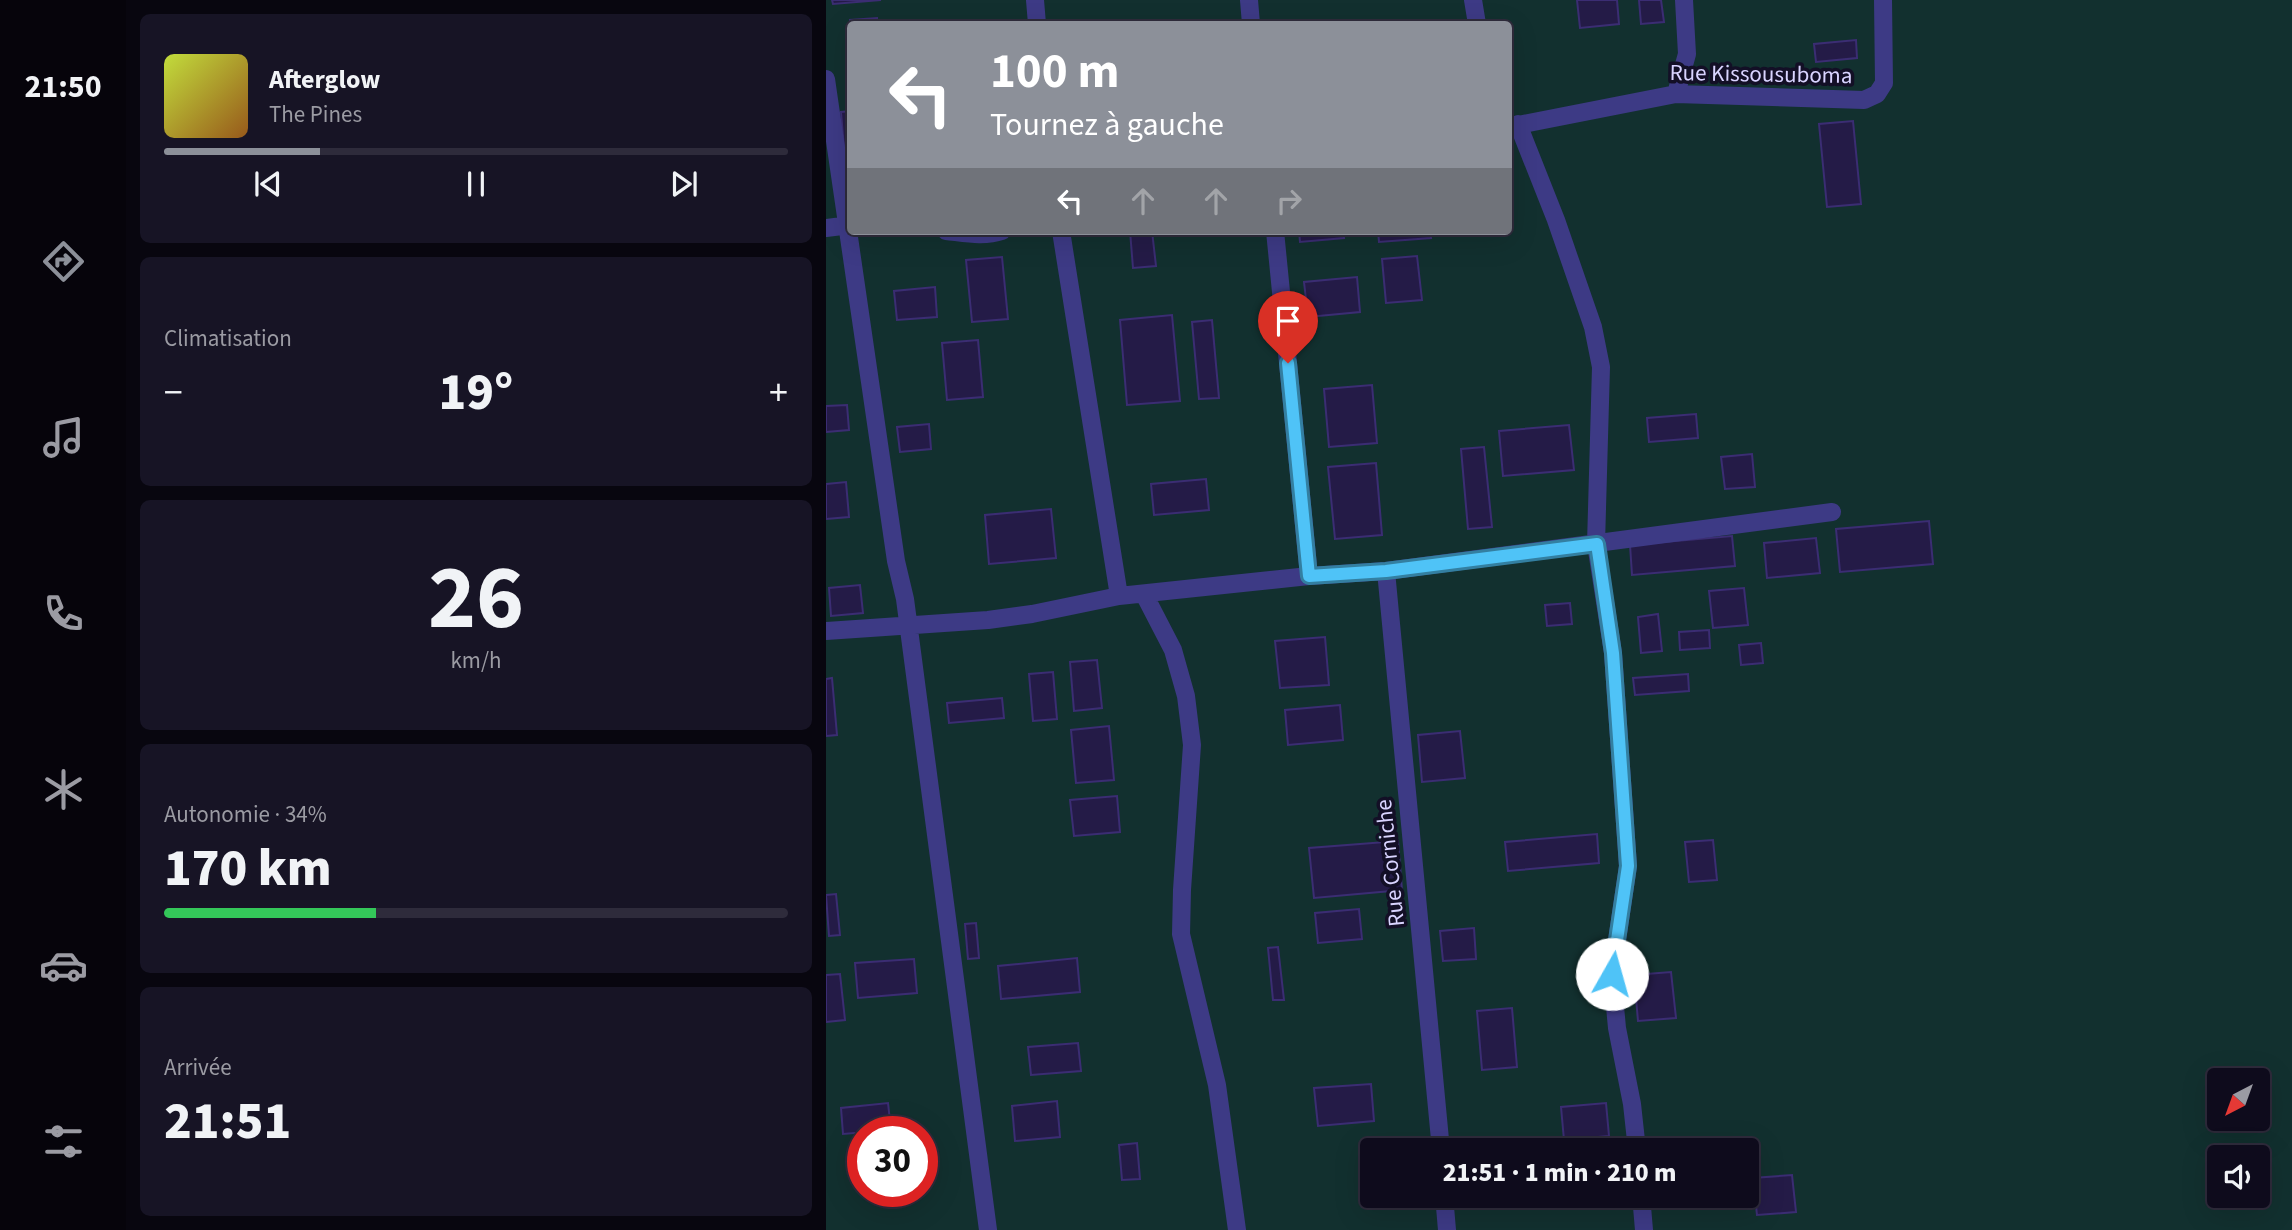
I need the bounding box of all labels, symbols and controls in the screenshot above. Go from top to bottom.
text: 100 m [990,37,1119,107]
icon: left [875,49,966,140]
street label: Rue Kissousuboma [1669,56,1853,92]
text: Afterglow [269,61,380,98]
text: 21:50 [24,64,102,110]
text: The Pines [269,98,362,131]
text: Tournez à gauche [990,102,1224,148]
icon: previous [249,165,287,203]
icon: pause [457,165,495,203]
icon: next [665,165,703,203]
icon: left [1051,182,1089,220]
icon: ahead [1124,182,1162,220]
icon: ahead [1197,182,1235,220]
icon: right [1270,182,1308,220]
icon: directions [39,237,88,286]
pin [1258,291,1318,363]
icon: arrive [1269,302,1307,340]
text: Climatisation [164,322,292,355]
text: 19° [439,356,513,430]
text: − [164,366,183,420]
text: + [769,366,788,420]
icon: music [39,413,88,462]
text: 26 [428,534,524,663]
icon: phone [39,589,88,638]
text: km/h [450,644,502,677]
icon: climate [39,765,88,814]
text: Autonomie · 34% [164,798,327,831]
street label: Rue Corniche [1367,798,1413,928]
text: 170 km [164,832,332,906]
position arrow [1575,937,1649,1011]
icon: car [39,941,88,990]
text: Arrivée [164,1051,232,1084]
north arrow [2207,1068,2270,1130]
map controls [2207,1068,2270,1208]
text: 21:51 [164,1085,291,1159]
speed limit sign: 30 [847,1116,938,1207]
icon: filters [39,1117,88,1166]
button: sound [2207,1145,2270,1208]
text: 21:51 · 1 min · 210 m [1443,1154,1676,1191]

